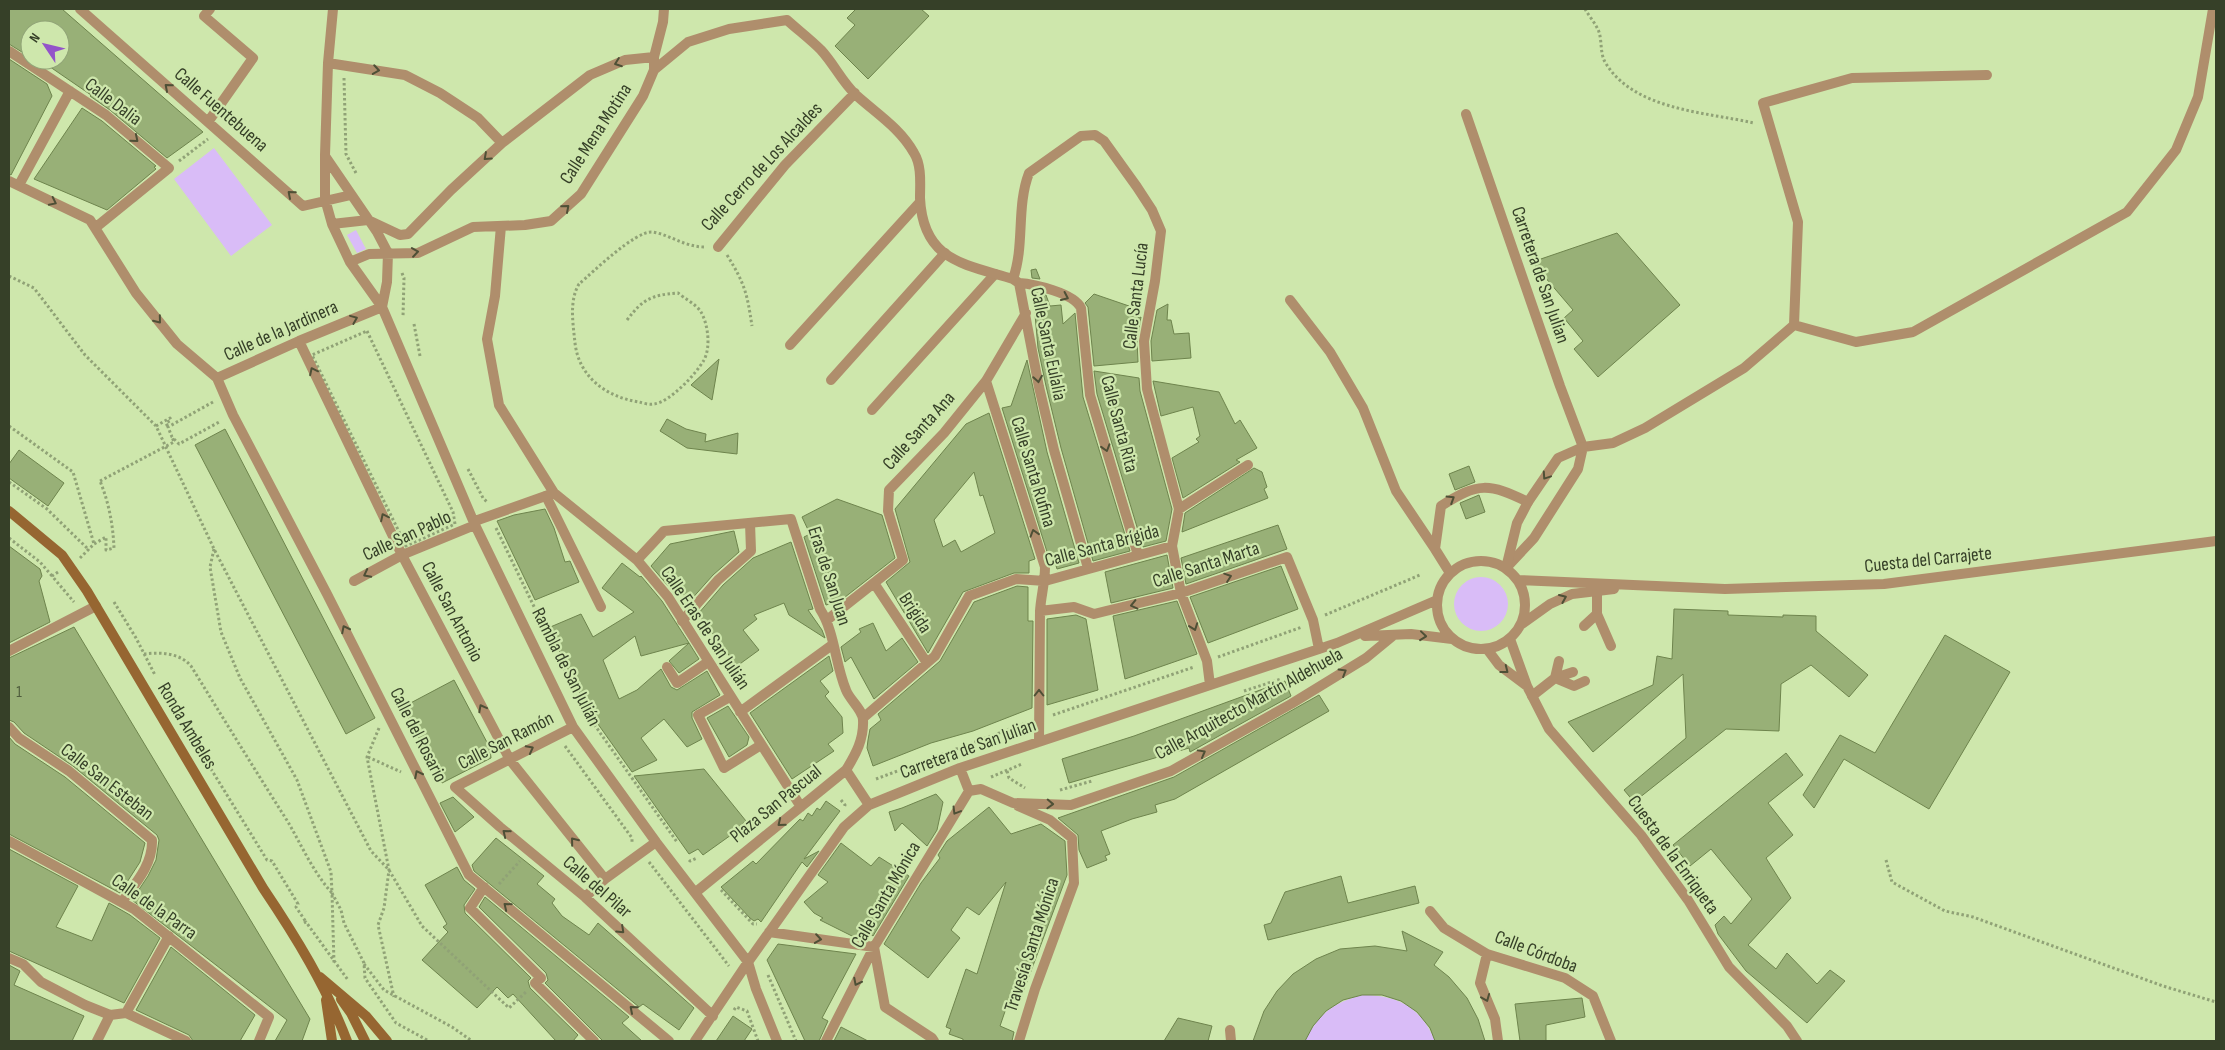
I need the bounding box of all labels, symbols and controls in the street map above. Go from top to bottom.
north arrow [20,20,70,70]
text: N [26,30,44,46]
one-way arrow [614,57,623,67]
street label: Calle Fuentebuena [169,63,273,157]
one-way arrow [371,65,380,75]
street label: Calle Dalia [80,73,146,131]
street label: Calle Mena Motina [555,79,637,189]
one-way arrow [165,84,174,93]
street label: Calle Cerro de Los Alcaldes [696,98,828,236]
one-way arrow [129,134,138,143]
one-way arrow [483,151,492,160]
one-way arrow [287,191,296,200]
one-way arrow [48,196,57,206]
street label: Carretera de San Julian [1506,204,1574,346]
one-way arrow [560,205,569,214]
street label: Calle Santa Lucía [1118,241,1154,351]
one-way arrow [411,247,419,258]
street label: Calle Santa Eulalia [1025,285,1071,403]
one-way arrow [1060,290,1069,301]
street label: Calle de la Jardinera [220,296,342,366]
one-way arrow [152,314,161,323]
one-way arrow [349,314,357,324]
one-way arrow [309,367,319,376]
street label: Calle Santa Rita [1095,373,1143,475]
one-way arrow [1032,374,1042,383]
street label: Calle Santa Ana [878,387,960,475]
street label: Calle Santa Rufina [1005,414,1061,530]
one-way arrow [1100,443,1110,451]
one-way arrow [1543,470,1552,480]
one-way arrow [1445,496,1454,506]
street label: Calle San Pablo [359,506,455,566]
one-way arrow [380,513,390,522]
street label: Calle Santa Brígida [1042,520,1162,572]
street label: Eras de San Juan [802,524,856,628]
one-way arrow [1030,530,1040,538]
street label: Calle Santa Marta [1150,537,1262,593]
street label: Cuesta del Carrajete [1863,542,1993,578]
street label: Calle San Antonio [416,558,488,666]
street label: Calle Eras de San Julián [655,562,755,694]
one-way arrow [363,568,372,578]
one-way arrow [1223,573,1231,583]
street label: Brigida [893,588,937,638]
one-way arrow [1558,594,1567,605]
one-way arrow [1130,599,1139,610]
street label: Rambla de San Julián [526,604,606,730]
one-way arrow [1188,622,1198,630]
one-way arrow [341,625,351,634]
one-way arrow [1419,630,1427,641]
street label: Calle Arquitecto Martín Aldehuela [1151,643,1347,765]
one-way arrow [1499,664,1508,672]
one-way arrow [1337,669,1346,679]
street label: Ronda Ambeles [152,678,222,774]
house number: 1 [16,683,22,702]
street label: Calle del Rosario [384,684,452,786]
one-way arrow [1034,689,1044,697]
one-way arrow [479,704,489,713]
street label: Calle San Ramón [454,707,558,775]
street label: Carretera de San Julian [897,714,1039,784]
street label: Calle San Esteban [56,739,158,825]
one-way arrow [525,746,534,756]
one-way arrow [1196,750,1205,760]
street label: Plaza San Pascual [726,760,826,848]
one-way arrow [414,770,424,779]
street label: Cuesta de la Enriqueta [1622,791,1724,919]
one-way arrow [1046,799,1054,810]
one-way arrow [952,806,962,815]
one-way arrow [778,817,787,825]
one-way arrow [503,830,512,839]
one-way arrow [571,838,580,847]
street label: Calle Santa Mónica [846,838,926,952]
street label: Calle del Pilar [558,851,637,924]
street label: Calle de la Parra [107,869,201,945]
street label: Travesía Santa Mónica [1000,875,1064,1015]
one-way arrow [504,904,513,912]
one-way arrow [615,924,624,933]
street label: Calle Córdoba [1491,926,1581,978]
one-way arrow [814,933,822,944]
one-way arrow [853,977,863,986]
one-way arrow [1480,993,1490,1001]
one-way arrow [629,1006,638,1015]

